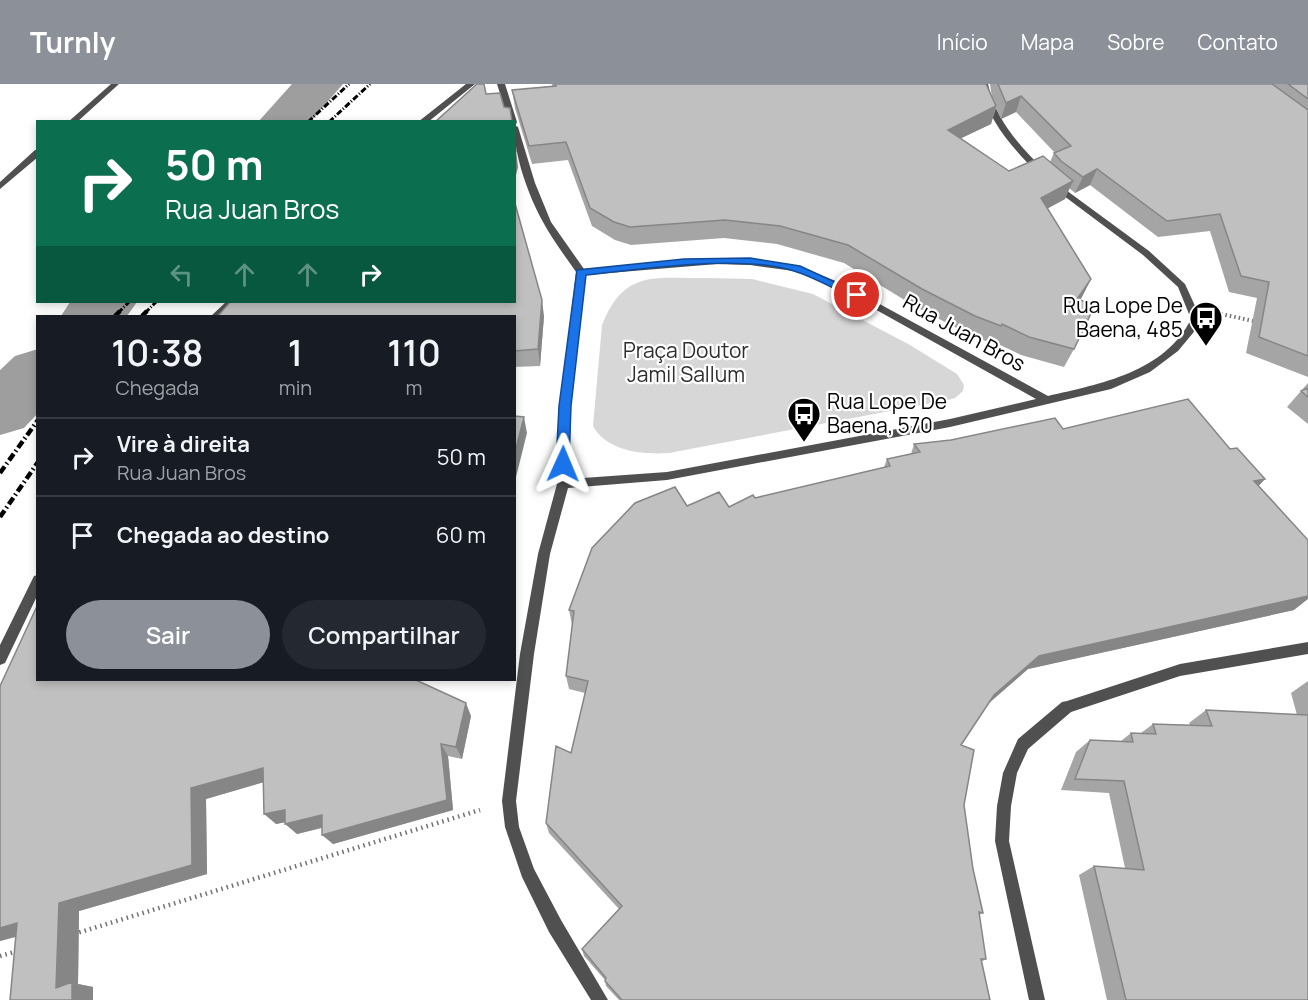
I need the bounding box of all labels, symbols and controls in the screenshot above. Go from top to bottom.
text: Turnly [30,23,115,61]
text: Início [937,28,988,56]
text: Mapa [1021,28,1074,56]
text: Sobre [1107,28,1165,56]
text: Contato [1198,28,1278,56]
text: 50 m [165,135,263,193]
icon: right [66,144,144,222]
text: Rua Juan Bros [165,190,339,227]
icon: left [165,258,198,291]
icon: ahead [228,258,261,291]
icon: ahead [291,258,324,291]
icon: right [354,258,387,291]
pin [831,269,882,320]
icon: arrive [840,278,873,311]
street label: Rua Juan Bros [898,287,1031,377]
place label: Rua Lope De Baena, 485 [1063,291,1183,343]
bus stop icon: Rua Lope De Baena, 485 [1188,300,1224,347]
text: 10:38 [111,328,204,377]
text: 1 [288,328,303,377]
text: 110 [387,328,441,377]
park label: Praça Doutor Jamil Sallum [623,336,749,388]
text: Chegada [115,374,199,401]
text: min [279,374,312,401]
text: m [406,374,423,401]
place label: Rua Lope De Baena, 570 [827,387,947,439]
bus stop icon: Rua Lope De Baena, 570 [786,396,822,443]
text: Vire à direita [117,429,250,459]
position arrow [531,432,595,496]
icon: right [66,441,99,474]
text: 50 m [437,442,486,472]
text: Rua Juan Bros [117,459,246,486]
icon: arrive [66,519,99,552]
text: Chegada ao destino [117,520,329,550]
text: 60 m [436,520,486,550]
button: Sair [66,600,270,669]
button: Compartilhar [282,600,486,669]

